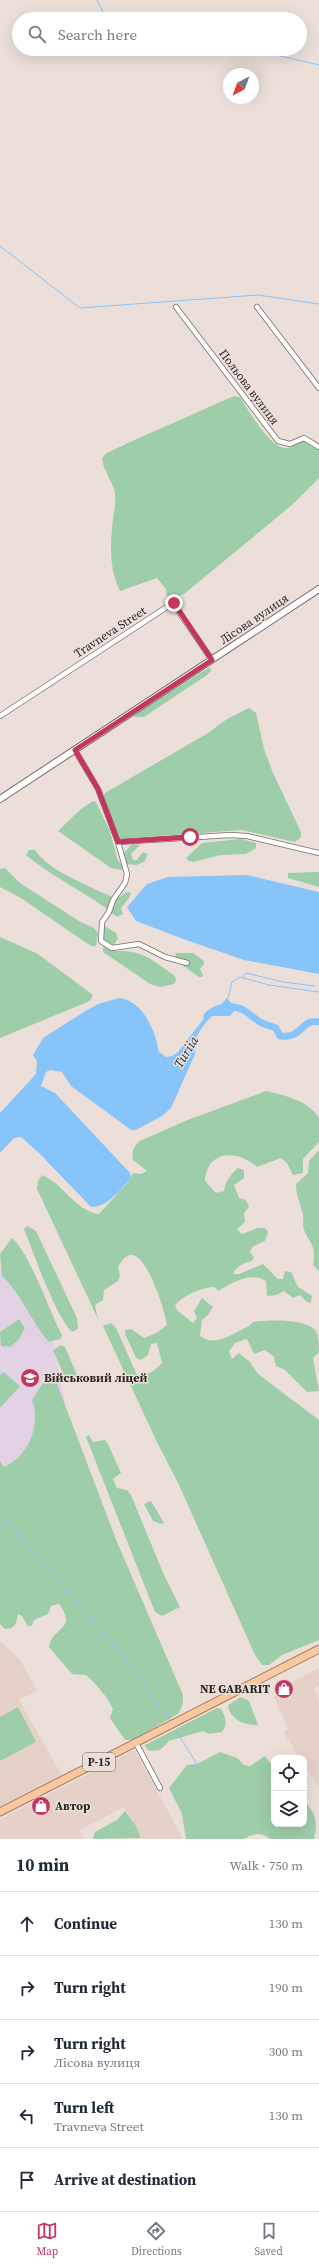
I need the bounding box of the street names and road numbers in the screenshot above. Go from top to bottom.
street label: Польова вулиця [215,346,283,428]
street label: Лісова вулиця [216,590,292,648]
street label: Travneva Street [71,603,149,661]
road number: Р-15 [83,1753,115,1771]

